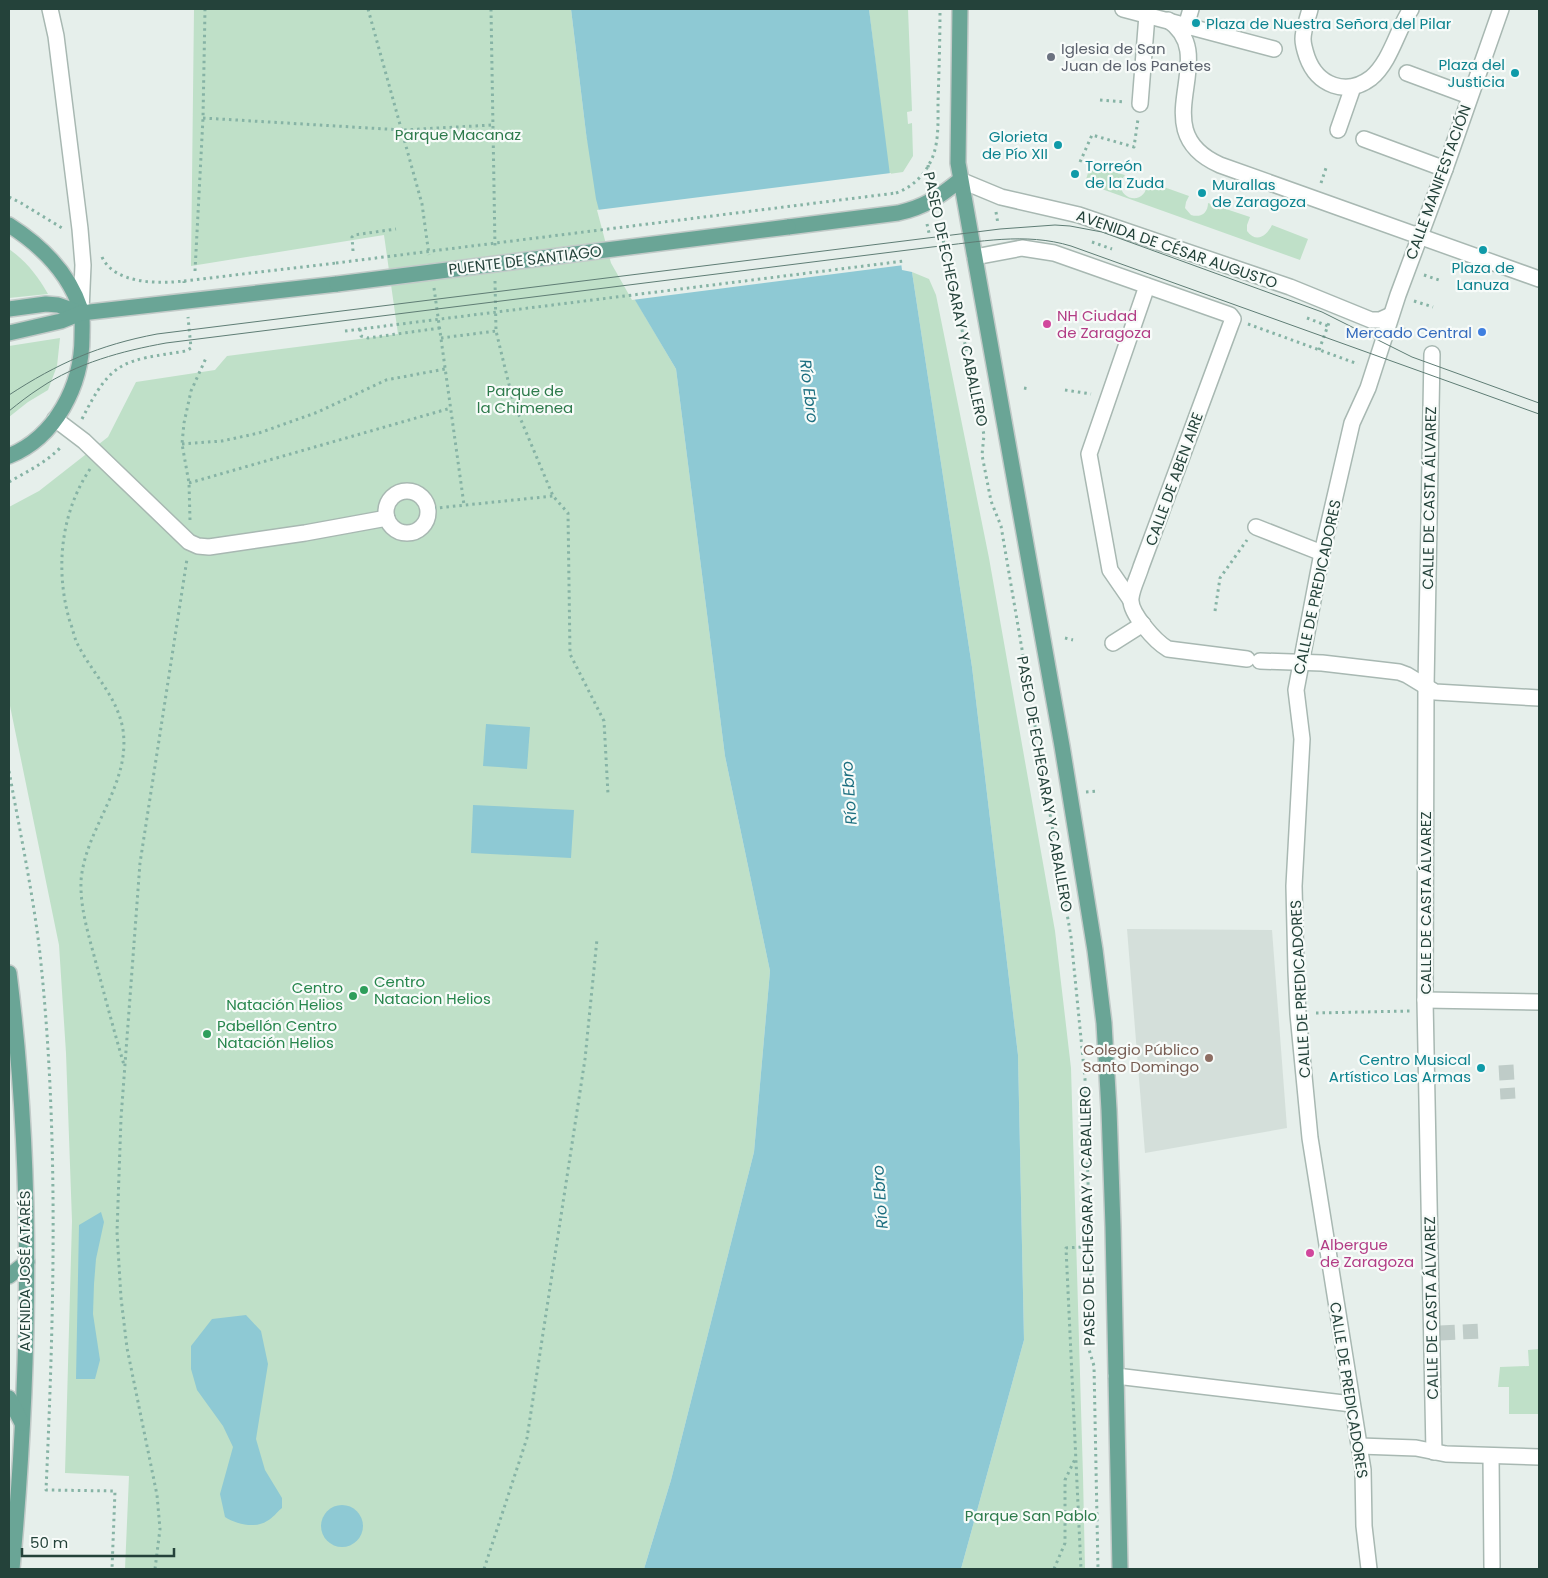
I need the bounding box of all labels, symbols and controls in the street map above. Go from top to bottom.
place label: Plaza de Nuestra Señora del Pilar [1206,13,1452,34]
marker: Plaza de Nuestra Señora del Pilar [1190,17,1202,29]
place label: Iglesia de San Juan de los Panetes [1061,38,1211,76]
marker: Iglesia de San Juan de los Panetes [1045,51,1057,63]
place label: Plaza del Justicia [1438,54,1505,92]
marker: Plaza del Justicia [1509,67,1521,79]
street label: CALLE MANIFESTACIÓN [1400,102,1476,262]
park label: Parque Macanaz [395,124,521,145]
place label: Glorieta de Pío XII [982,126,1048,164]
marker: Glorieta de Pío XII [1052,139,1064,151]
place label: Torreón de la Zuda [1085,155,1164,193]
marker: Torreón de la Zuda [1069,168,1081,180]
street label: PASEO DE ECHEGARAY Y CABALLERO [919,170,993,428]
place label: Murallas de Zaragoza [1212,174,1306,212]
marker: Murallas de Zaragoza [1196,187,1208,199]
street label: AVENIDA DE CÉSAR AUGUSTO [1074,205,1280,293]
street label: PUENTE DE SANTIAGO [447,240,603,280]
marker: Plaza de Lanuza [1477,244,1489,256]
place label: Plaza de Lanuza [1452,257,1514,295]
place label: NH Ciudad de Zaragoza [1057,305,1151,343]
marker: NH Ciudad de Zaragoza [1041,318,1053,330]
place label: Mercado Central [1346,322,1472,343]
marker: Mercado Central [1476,326,1488,338]
water label: Río Ebro [794,358,824,424]
park label: Parque de la Chimenea [477,380,573,418]
street label: CALLE DE CASTA ÁLVAREZ [1417,406,1441,590]
street label: CALLE DE ABEN AIRE [1140,409,1208,549]
street label: CALLE DE PREDICADORES [1288,498,1346,676]
street label: PASEO DE ECHEGARAY Y CABALLERO [1012,654,1078,914]
water label: Río Ebro [835,760,863,826]
street label: CALLE DE CASTA ÁLVAREZ [1415,811,1436,995]
street label: CALLE DE PREDICADORES [1285,899,1315,1079]
place label: Centro Natacion Helios [374,971,491,1009]
place label: Centro Natación Helios [226,977,343,1015]
marker: Centro Natacion Helios [358,984,370,996]
marker: Centro Natación Helios [347,990,359,1002]
place label: Pabellón Centro Natación Helios [217,1015,337,1053]
marker: Pabellón Centro Natación Helios [201,1028,213,1040]
place label: Colegio Público Santo Domingo [1083,1039,1199,1077]
place label: Centro Musical Artístico Las Armas [1329,1049,1471,1087]
marker: Colegio Público Santo Domingo [1203,1052,1215,1064]
marker: Centro Musical Artístico Las Armas [1475,1062,1487,1074]
street label: PASEO DE ECHEGARAY Y CABALLERO [1074,1086,1100,1346]
water label: Río Ebro [866,1164,894,1230]
street label: AVENIDA JOSÉ ATARÉS [14,1190,35,1352]
street label: CALLE DE CASTA ÁLVAREZ [1419,1216,1443,1400]
place label: Albergue de Zaragoza [1320,1234,1414,1272]
marker: Albergue de Zaragoza [1304,1247,1316,1259]
street label: CALLE DE PREDICADORES [1325,1300,1373,1480]
park label: Parque San Pablo [965,1505,1097,1526]
scale bar [22,1526,175,1558]
text: 50 m [30,1532,68,1553]

